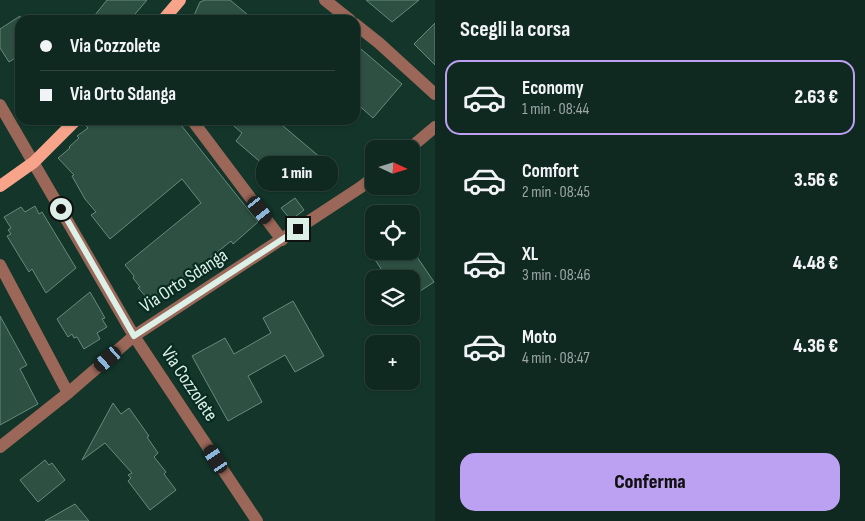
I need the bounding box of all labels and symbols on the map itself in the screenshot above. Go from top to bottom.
north arrow [365,140,420,195]
callout: 1 min [257,156,339,192]
car [244,194,275,226]
route start [50,198,72,220]
route end [287,218,309,240]
street label: Via Orto Sdanga [136,244,232,318]
street label: Via Cozzolete [156,342,222,426]
car [91,343,124,375]
car [201,442,230,476]

